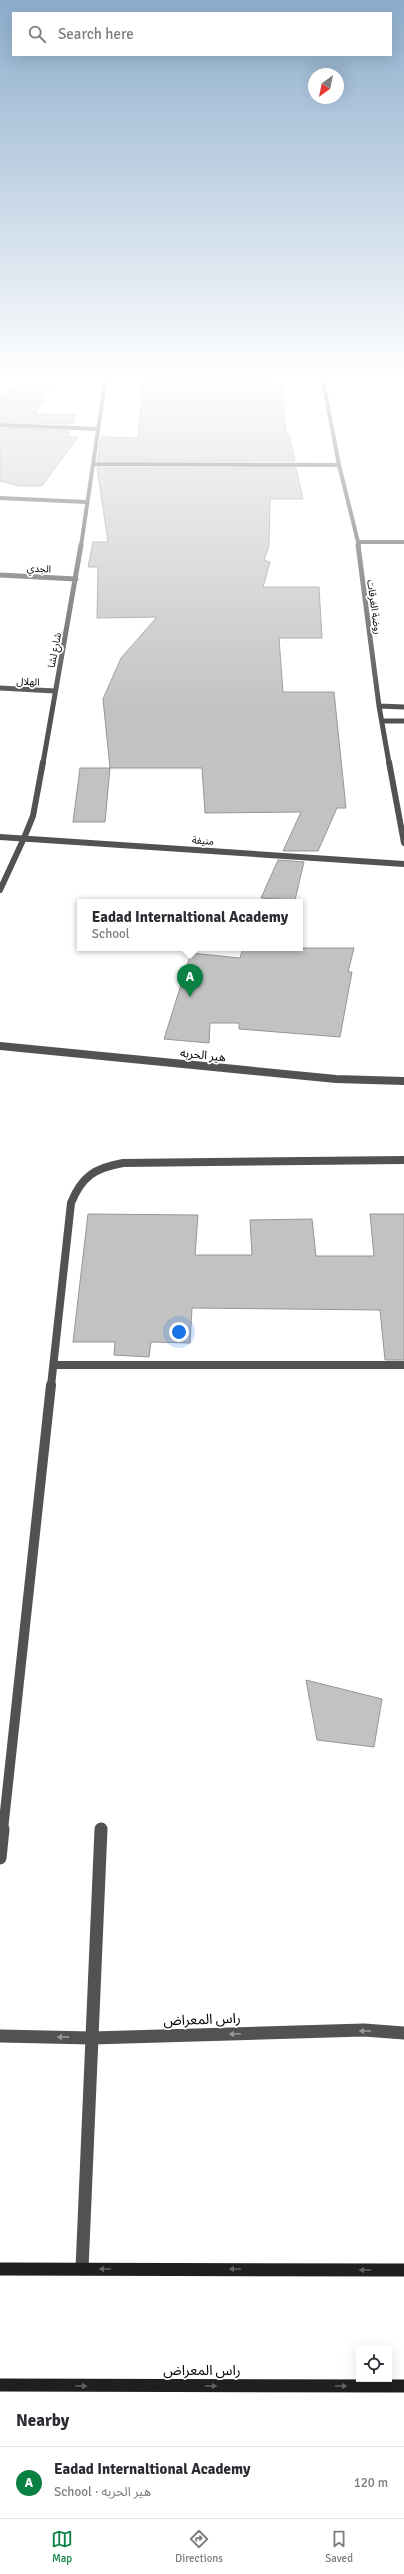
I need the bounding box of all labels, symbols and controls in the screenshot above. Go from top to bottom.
search box [12,12,392,56]
icon: search [26,23,48,45]
text: Search here [58,25,134,43]
north arrow [308,68,344,104]
street label: الجدي [26,562,51,577]
street label: روضة الغرقات [364,579,384,636]
street label: شارع لشا [46,631,65,669]
street label: الهلال [16,675,40,689]
street label: منيفة [191,834,214,848]
popup [77,899,303,951]
text: Eadad Internaltional Academy [92,908,288,926]
text: School [92,926,130,942]
pin: A [177,964,203,997]
street label: هير الحربه [179,1046,227,1065]
your location [169,1322,189,1342]
street label: راس المعراض [163,2010,241,2029]
one-way arrow [358,2028,371,2034]
one-way arrow [228,2031,241,2037]
one-way arrow [56,2034,69,2040]
one-way arrow [98,2266,111,2272]
one-way arrow [229,2266,241,2273]
one-way arrow [358,2267,371,2273]
map controls [356,2346,392,2382]
button: locate [356,2346,392,2382]
street label: راس المعراض [163,2362,241,2379]
one-way arrow [75,2383,88,2389]
one-way arrow [205,2383,218,2389]
one-way arrow [335,2383,348,2389]
text: Nearby [16,2410,69,2431]
text: Eadad Internaltional Academy [54,2460,250,2478]
text: A [25,2475,33,2491]
text: 120 m [354,2475,388,2491]
text: School · هير الحربه [54,2484,151,2500]
tab: Map [51,2528,73,2565]
tab: Directions [175,2528,223,2565]
tab: Saved [325,2528,353,2565]

